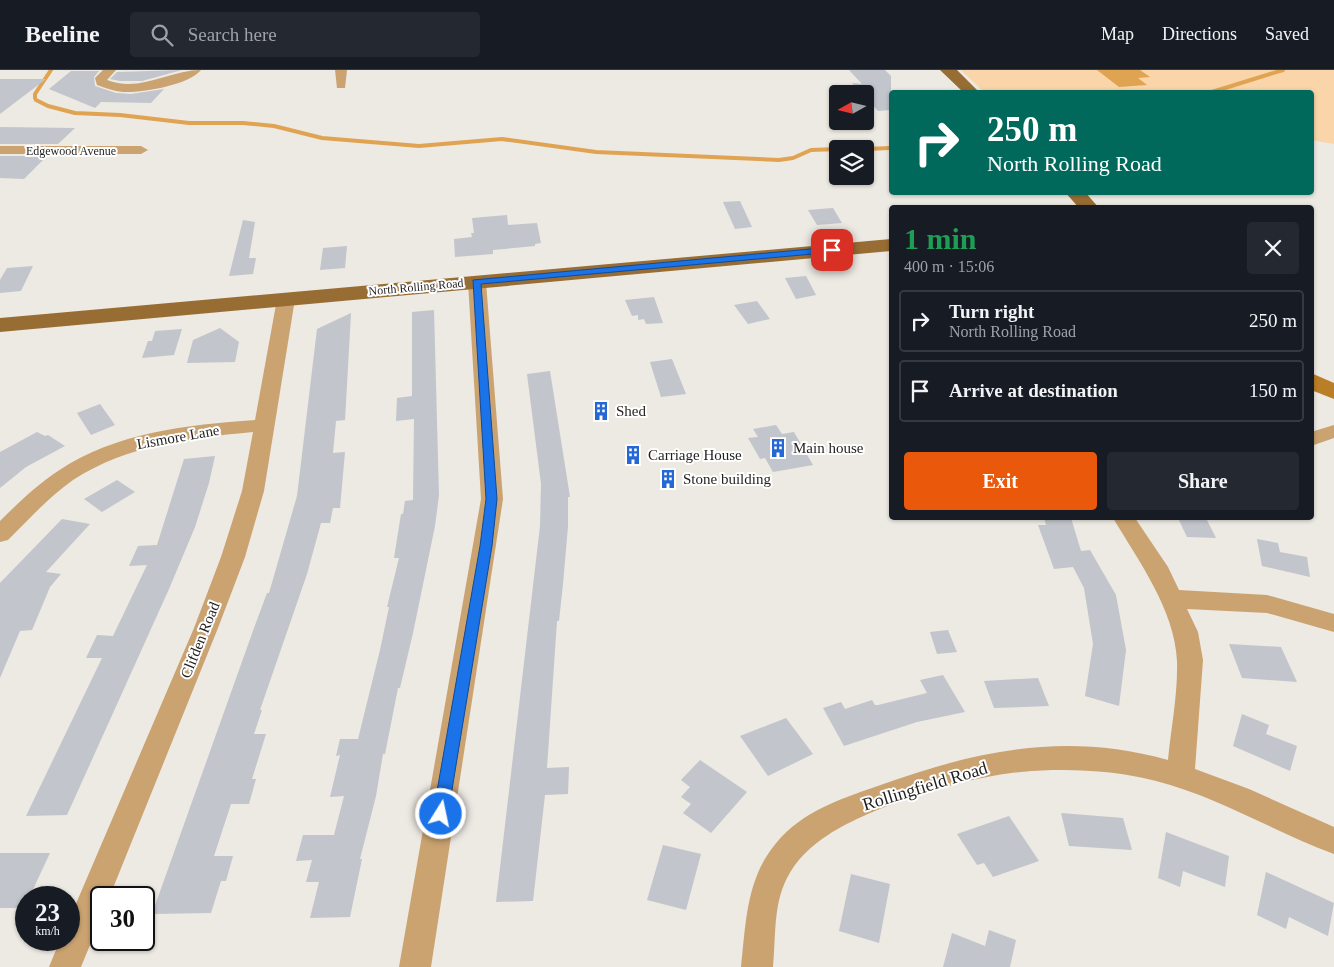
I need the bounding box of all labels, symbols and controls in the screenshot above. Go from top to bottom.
search box [130,12,480,57]
text: Beeline [25,21,100,47]
icon: search [148,21,176,49]
text: Search here [188,24,277,45]
text: Map [1101,24,1134,44]
text: Directions [1162,24,1237,44]
text: Saved [1265,24,1309,44]
north arrow [829,85,874,130]
map controls [829,85,874,185]
icon: right [904,110,969,175]
text: 250 m [987,110,1077,149]
button: layers [829,140,874,185]
street label: Edgewood Avenue [26,144,116,158]
text: North Rolling Road [987,151,1162,176]
text: 1 min [904,222,977,255]
button: close [1247,222,1299,274]
pin [811,229,853,271]
icon: arrive [818,236,846,264]
text: 400 m · 15:06 [904,258,994,275]
street label: North Rolling Road [368,276,464,298]
text: Turn right [949,301,1034,322]
icon: right [906,307,934,335]
text: 250 m [1249,310,1297,331]
text: North Rolling Road [949,323,1076,340]
icon: arrive [906,377,934,405]
text: Arrive at destination [949,380,1118,401]
text: 150 m [1249,380,1297,401]
building icon: Shed [590,400,612,422]
place label: Shed [616,403,647,419]
street label: Lismore Lane [135,422,221,452]
building icon: Main house [767,437,789,459]
place label: Main house [793,440,864,456]
building icon: Carriage House [622,444,644,466]
place label: Carriage House [648,447,742,463]
button: Exit [904,452,1097,510]
button: Share [1107,452,1299,510]
building icon: Stone building [657,468,679,490]
place label: Stone building [683,471,771,487]
street label: Clifden Road [178,599,223,680]
street label: Rollingfield Road [860,758,990,814]
position arrow [414,787,466,839]
speed limit sign: 30 [90,886,155,951]
text: 23 [35,899,60,926]
text: km/h [35,924,60,938]

